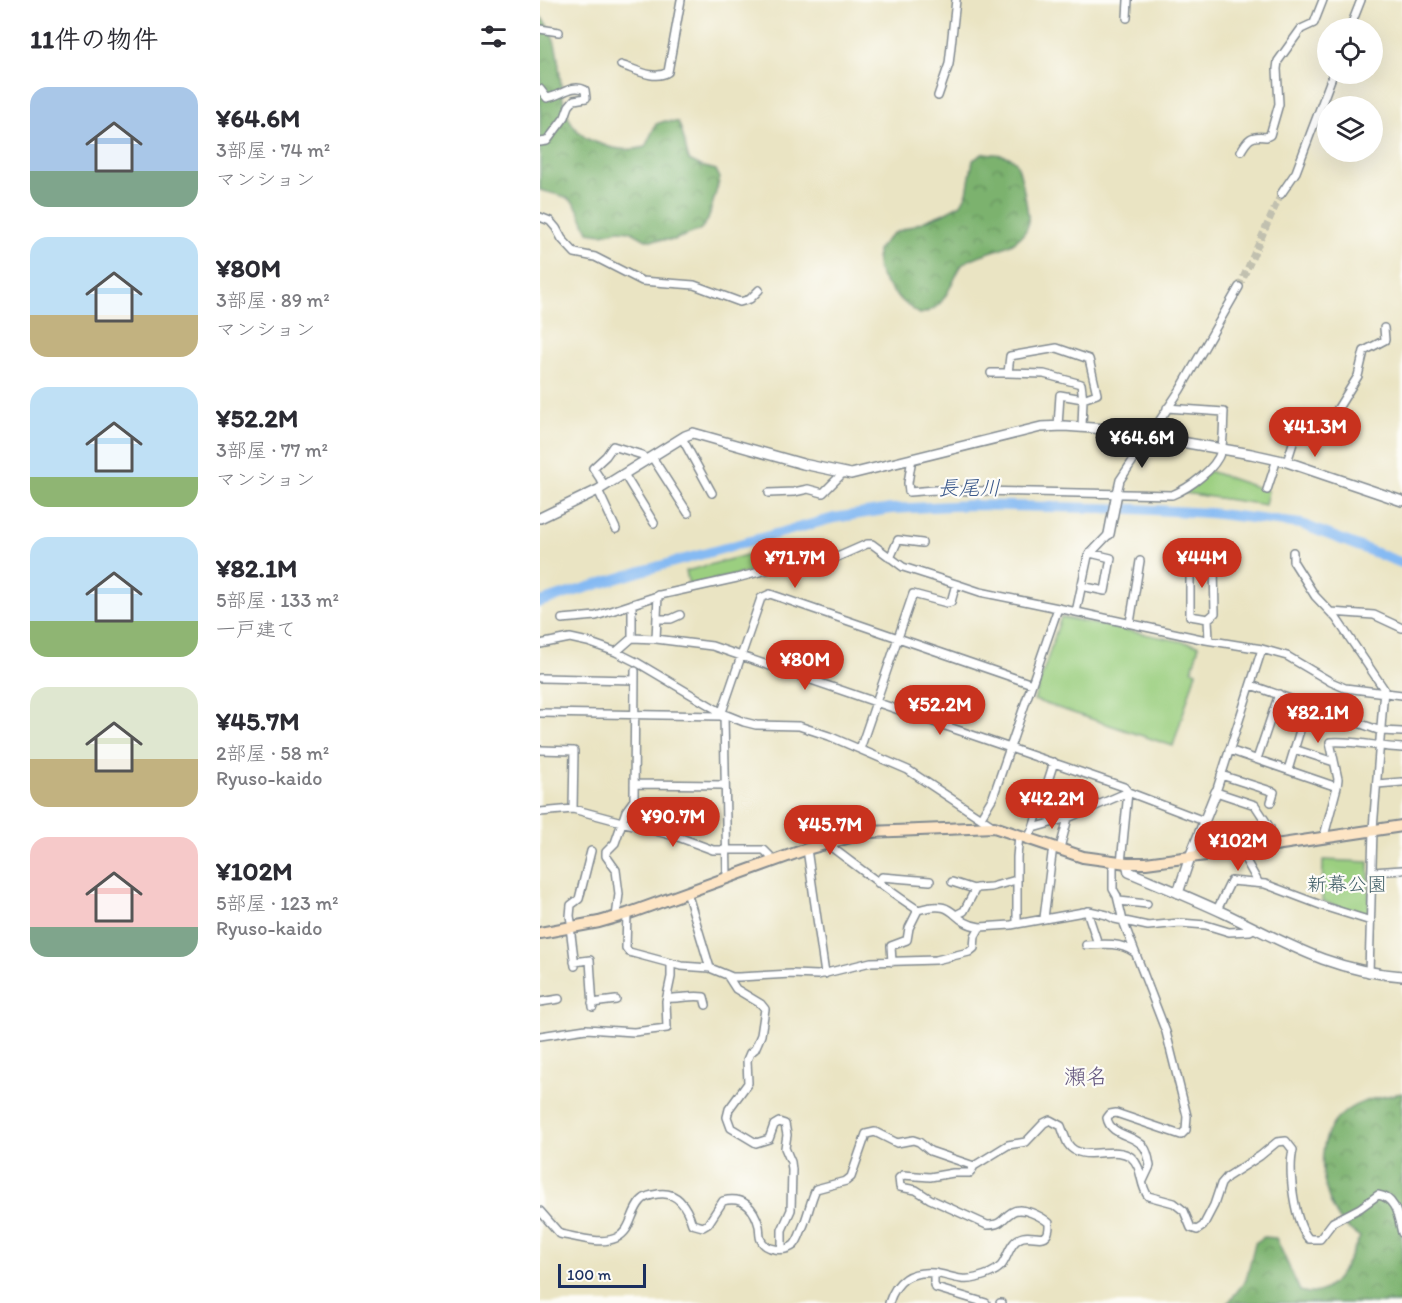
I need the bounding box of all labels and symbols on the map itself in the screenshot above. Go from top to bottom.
pin: ¥41.3M [1266,407,1364,458]
pin: ¥64.6M [1093,418,1191,469]
water label: 長尾川 [938,475,1001,500]
pin: ¥71.7M [746,538,844,589]
pin: ¥44M [1166,538,1238,589]
pin: ¥80M [769,640,841,691]
pin: ¥52.2M [891,685,989,736]
pin: ¥82.1M [1269,693,1367,744]
pin: ¥42.2M [1003,779,1101,830]
pin: ¥90.7M [624,797,722,848]
pin: ¥45.7M [781,805,879,856]
pin: ¥102M [1196,821,1280,872]
park label: 新幕公園 [1307,872,1387,896]
district label: 瀬名 [1064,1063,1108,1090]
scale bar [558,1261,646,1288]

